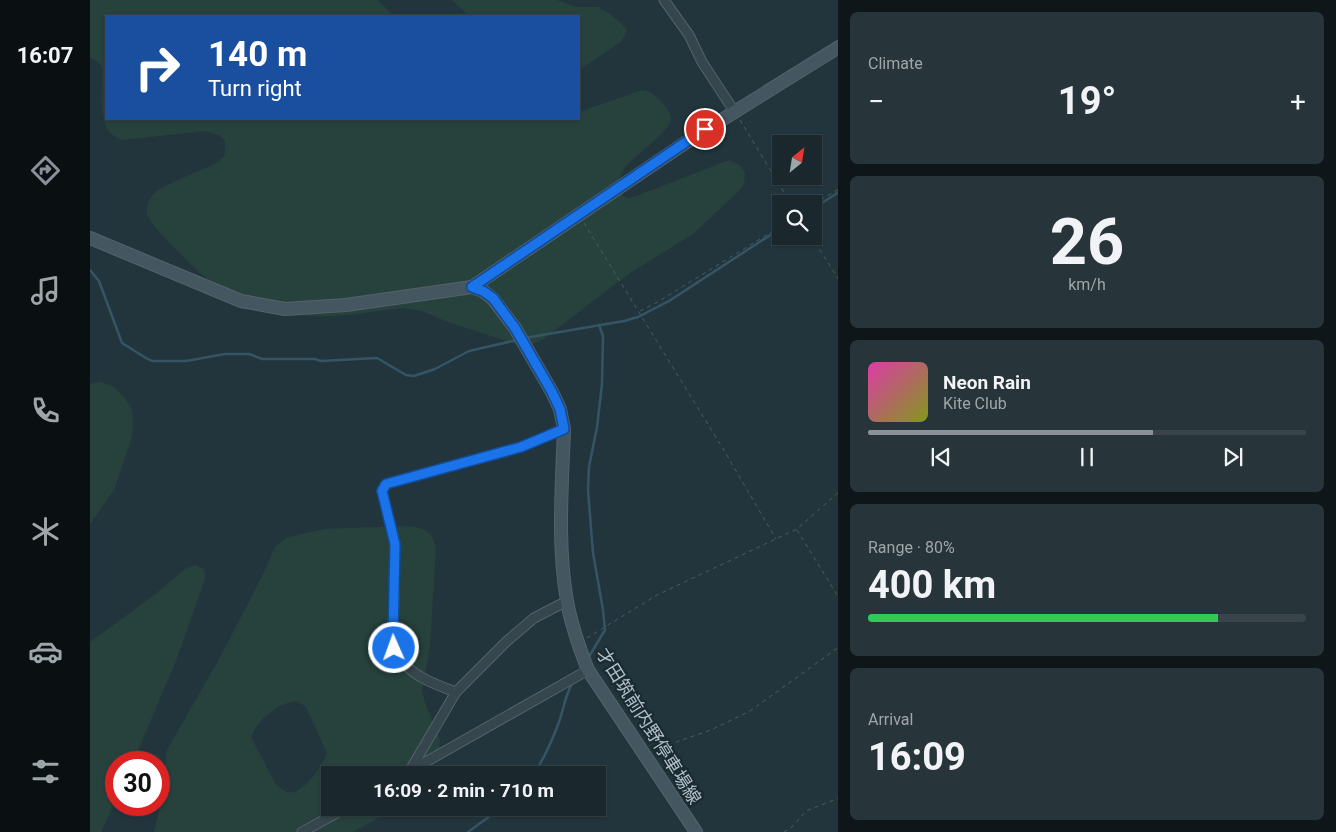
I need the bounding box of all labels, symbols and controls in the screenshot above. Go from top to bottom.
text: 140 m [208,34,307,75]
icon: right [125,35,190,100]
text: 16:07 [17,43,73,68]
text: Climate [868,54,923,73]
text: Turn right [208,76,302,101]
text: 19° [1058,79,1116,123]
text: − [868,85,884,118]
text: + [1290,85,1306,118]
pin [684,108,726,150]
icon: arrive [691,115,719,143]
north arrow [772,135,822,185]
map controls [772,135,822,245]
icon: directions [28,153,63,188]
button: search [772,195,822,245]
text: 26 [1050,204,1124,280]
icon: music [28,273,63,308]
text: km/h [1068,275,1106,294]
text: Neon Rain [943,371,1031,394]
icon: phone [28,393,63,428]
text: Kite Club [943,394,1007,413]
icon: previous [927,443,955,471]
icon: pause [1073,443,1101,471]
icon: next [1219,443,1247,471]
icon: climate [28,514,63,549]
text: Range · 80% [868,538,955,557]
text: 400 km [868,563,996,607]
position arrow [367,621,419,673]
icon: car [28,634,63,669]
street label: 才田筑前内野停車場線 [592,644,706,808]
text: Arrival [868,710,913,729]
text: 16:09 [868,735,966,779]
speed limit sign: 30 [105,751,170,816]
icon: filters [28,754,63,789]
text: 16:09 · 2 min · 710 m [373,779,554,802]

